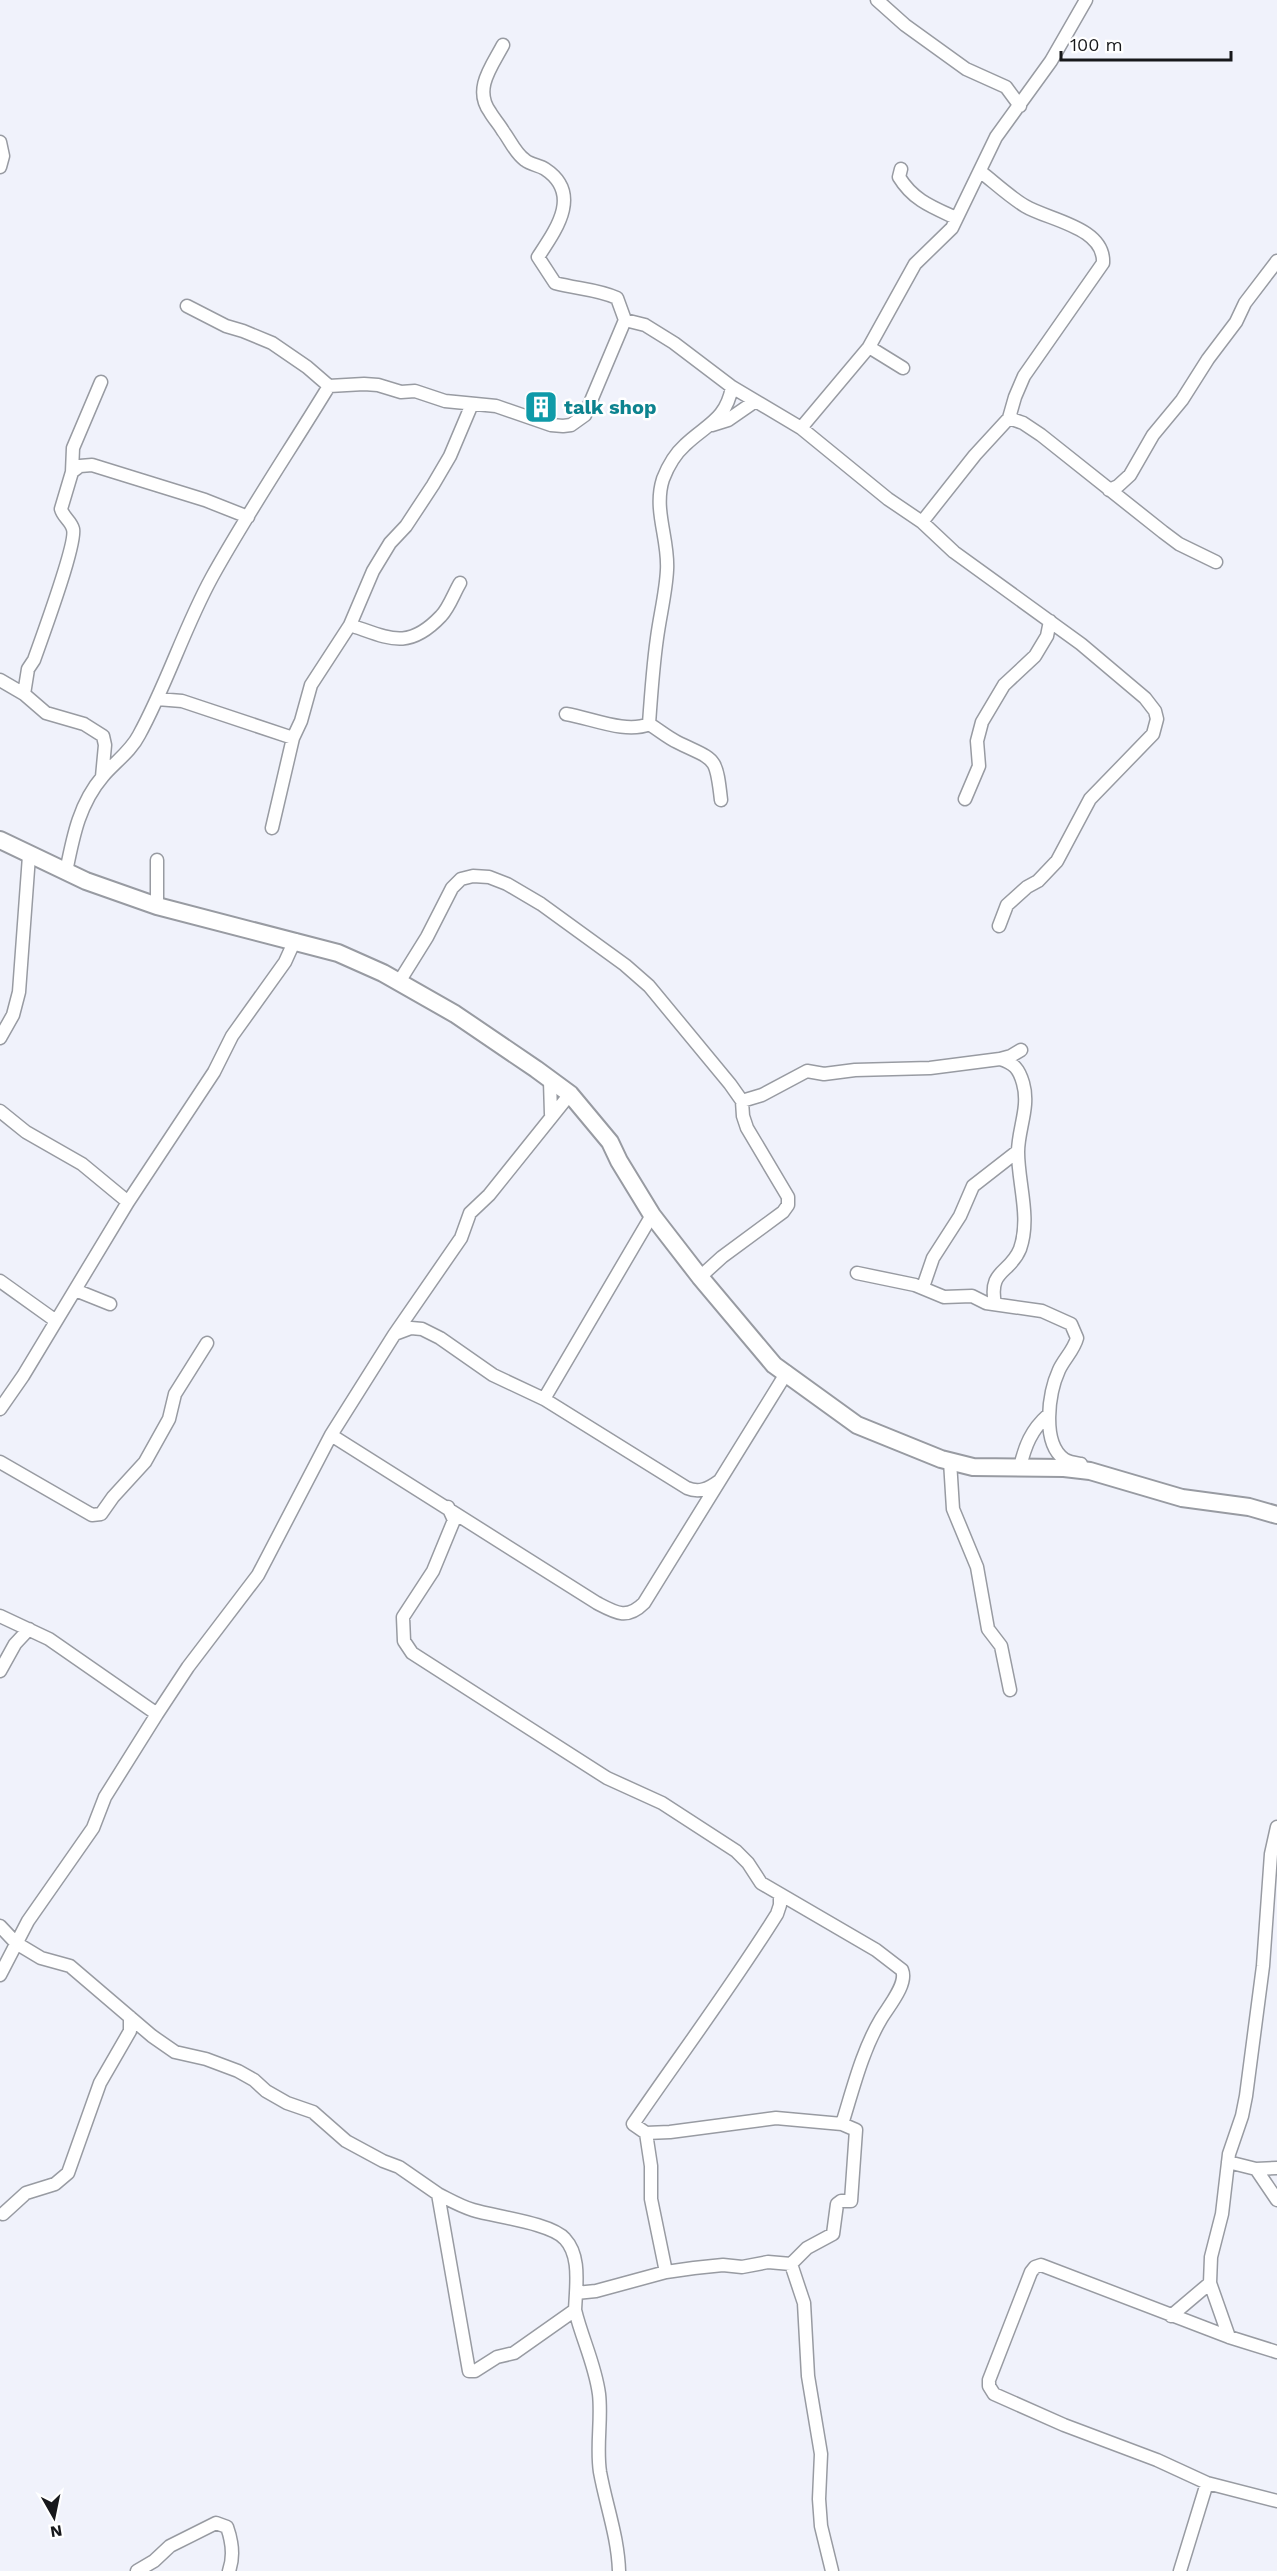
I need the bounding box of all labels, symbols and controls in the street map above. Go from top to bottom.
scale bar [1061,24,1230,62]
text: 100 m [1070,34,1123,55]
building icon: talk shop [523,389,559,425]
place label: talk shop [564,395,656,419]
north arrow [24,2487,84,2547]
text: N [49,2521,64,2542]

